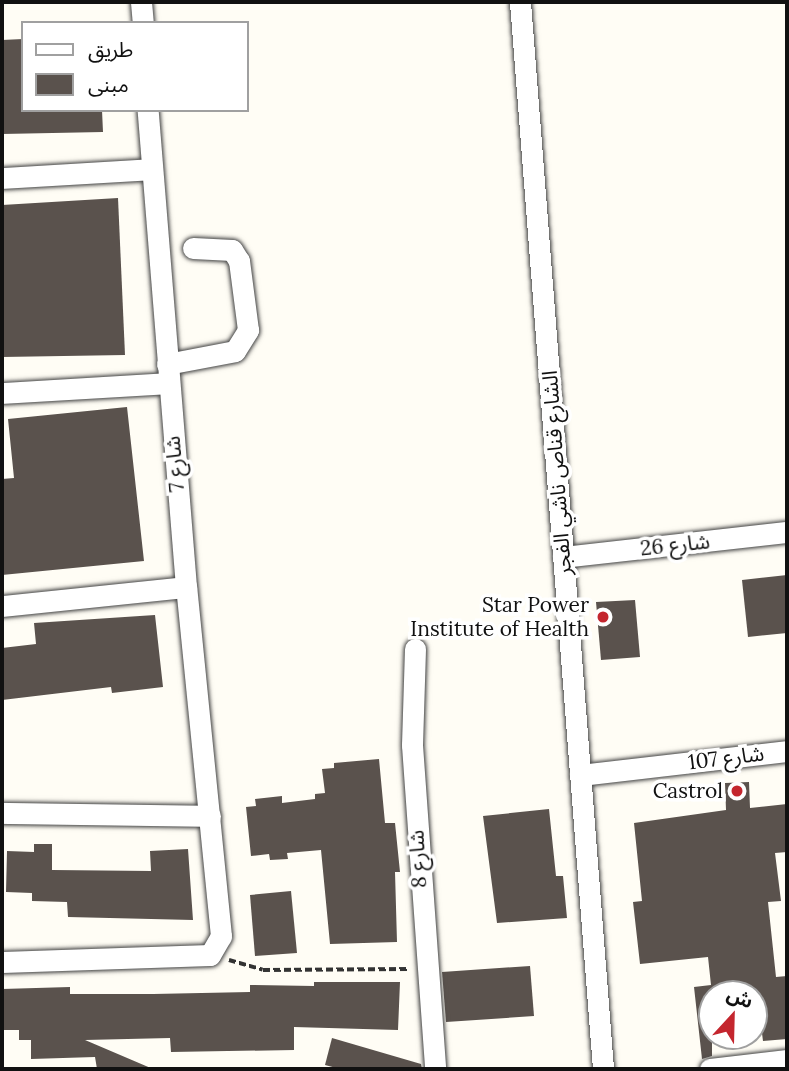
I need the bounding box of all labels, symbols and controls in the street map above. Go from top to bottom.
legend [21,21,248,112]
text: طريق [88,36,133,63]
text: مبنى [88,71,129,98]
street label: الشارع قناص ناشي الفجر [537,370,577,576]
street label: شارع 7 [160,435,190,493]
street label: شارع 26 [639,529,711,561]
place label: Star Power Institute of Health [410,592,589,642]
marker: Star Power Institute of Health [595,609,611,625]
street label: شارع 107 [687,741,765,775]
place label: Castrol [653,778,723,804]
marker: Castrol [729,783,745,799]
street label: شارع 8 [404,829,432,889]
north arrow [698,980,768,1050]
text: ش [724,981,757,1013]

